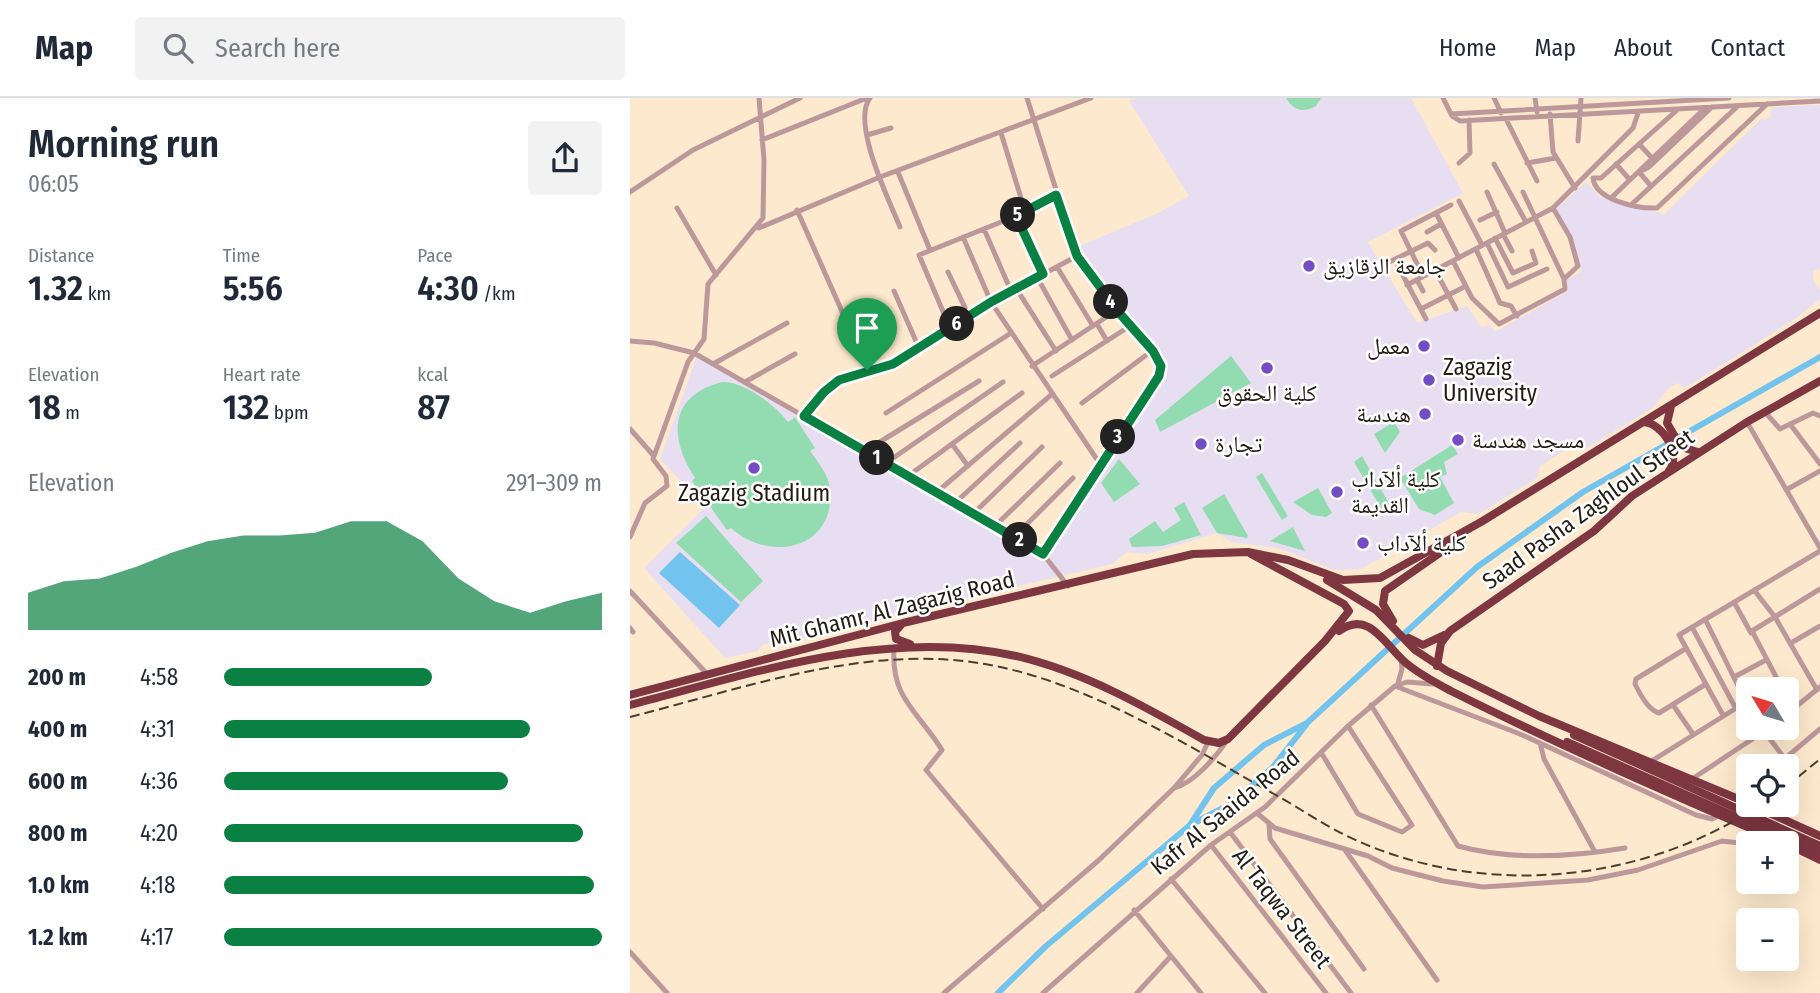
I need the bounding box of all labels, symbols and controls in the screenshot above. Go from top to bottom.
search box [135,17,625,80]
text: Map [35,28,93,68]
icon: search [159,29,197,67]
text: Search here [215,33,340,64]
text: Home [1439,34,1496,62]
text: Map [1534,34,1576,62]
text: About [1614,34,1672,62]
text: Contact [1710,34,1785,62]
text: Morning run [28,121,219,167]
button: share [528,121,602,195]
text: 06:05 [28,170,79,198]
pin: 5 [1000,198,1036,232]
text: 5 [1013,203,1022,226]
text: Distance [28,244,95,267]
text: Time [223,244,260,267]
text: Pace [417,244,453,267]
place label: جامعة الزقازيق [1323,252,1446,280]
marker: جامعة الزقازيق [1301,258,1317,274]
text: 1.32 [28,267,83,309]
text: 5:56 [223,267,283,309]
text: 4:30 [417,267,479,309]
text: km [83,282,111,305]
text: /km [479,282,516,305]
pin: 4 [1093,284,1128,320]
text: 4 [1106,290,1115,313]
pin [837,298,897,370]
pin: 6 [940,306,974,342]
icon: arrive [848,309,886,347]
text: 6 [952,312,961,335]
place label: معمل [1367,332,1410,360]
marker: معمل [1416,338,1432,354]
place label: Zagazig University [1443,353,1538,407]
marker: كلية الحقوق [1259,360,1275,376]
text: Elevation [28,363,100,386]
text: Heart rate [223,363,301,386]
text: kcal [417,363,448,386]
marker: Zagazig University [1421,372,1437,388]
place label: كلية الحقوق [1217,379,1317,407]
text: 18 [28,386,61,428]
text: 132 [223,386,269,428]
text: 87 [417,386,450,428]
place label: هندسة [1356,400,1411,428]
text: m [61,401,80,424]
text: bpm [269,401,309,424]
marker: هندسة [1417,406,1433,422]
pin: 3 [1100,420,1135,454]
street label: Saad Pasha Zaghloul Street [1477,423,1700,595]
text: 3 [1113,425,1122,448]
place label: مسجد هندسة [1472,426,1584,454]
place label: تجارة [1215,430,1263,458]
marker: مسجد هندسة [1450,432,1466,448]
marker: تجارة [1193,436,1209,452]
pin: 1 [860,440,894,476]
text: 1 [872,446,881,469]
marker: Zagazig Stadium [746,460,762,476]
place label: كلية ألآداب القديمة [1351,465,1441,519]
text: Elevation [28,469,115,497]
text: 291–309 m [506,469,602,497]
place label: Zagazig Stadium [678,479,830,507]
marker: كلية ألآداب القديمة [1329,484,1345,500]
pin: 2 [1002,522,1038,558]
text: 2 [1015,528,1024,551]
place label: كلية ألآداب [1377,529,1467,557]
marker: كلية ألآداب [1355,535,1371,551]
street label: Mit Ghamr, Al Zagazig Road [767,565,1017,653]
text: 200 m [28,663,86,691]
text: 4:58 [140,663,178,691]
north arrow [1736,677,1799,740]
map controls [1736,677,1799,971]
text: 400 m [28,715,87,743]
text: 4:31 [140,715,175,743]
street label: Kafr Al Saaida Road [1145,743,1305,881]
button: locate [1736,754,1799,817]
text: 600 m [28,767,87,795]
text: 4:36 [140,767,178,795]
text: 800 m [28,819,88,847]
text: 4:20 [140,819,178,847]
button: + [1736,831,1799,894]
street label: Al Taqwa Street [1226,842,1338,974]
text: 1.0 km [28,871,89,899]
text: 4:18 [140,871,176,899]
button: − [1736,908,1799,971]
text: 1.2 km [28,923,88,951]
text: 4:17 [140,923,173,951]

